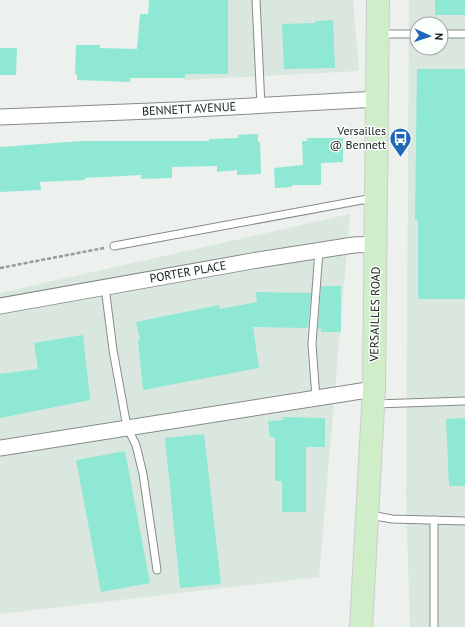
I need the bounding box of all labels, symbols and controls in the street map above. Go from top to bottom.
north arrow [409,16,449,56]
text: N [432,33,446,41]
street label: BENNETT AVENUE [142,99,236,118]
place label: Versailles @ Bennett [330,123,386,152]
bus stop icon: Versailles @ Bennett [388,125,414,158]
street label: PORTER PLACE [148,257,227,286]
street label: VERSAILLES ROAD [366,266,383,363]

